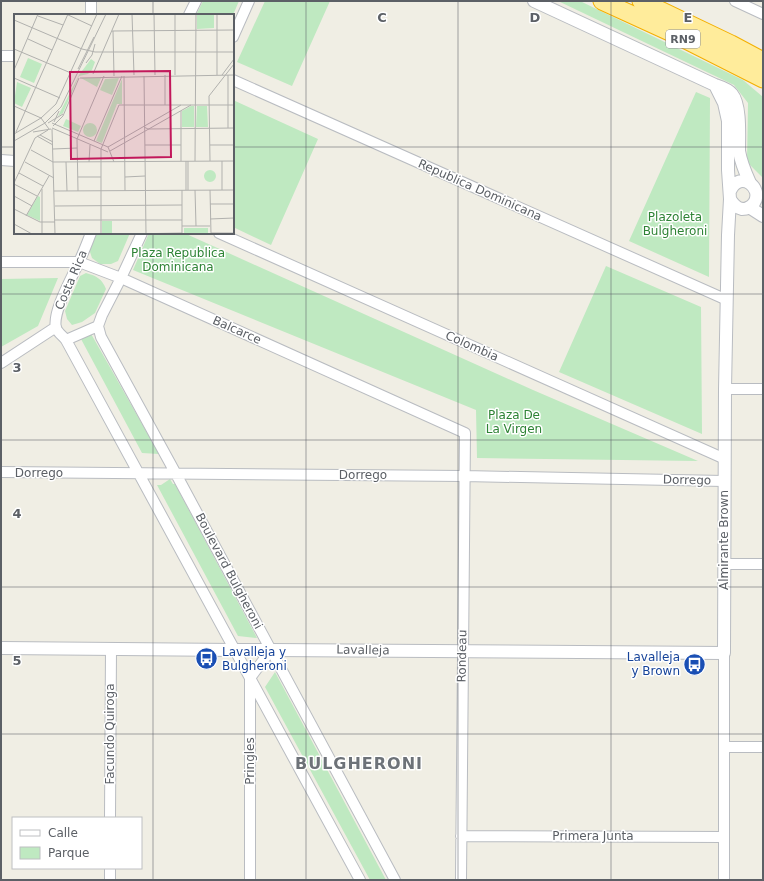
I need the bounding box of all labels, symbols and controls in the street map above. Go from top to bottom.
text: C [377,10,387,25]
text: D [530,10,541,25]
text: E [684,10,692,25]
inset map [14,14,234,234]
road number: RN9 [666,30,700,48]
street label: Republica Dominicana [416,156,544,224]
park label: Plazoleta Bulgheroni [643,210,707,238]
park label: Plaza Republica Dominicana [131,246,225,274]
street label: Costa Rica [52,248,90,312]
street label: Balcarce [211,313,263,347]
street label: Colombia [443,328,501,364]
text: 3 [12,360,22,375]
park label: Plaza De La Virgen [486,408,542,436]
street label: Dorrego [15,466,63,480]
street label: Dorrego [339,468,387,482]
street label: Dorrego [663,473,711,487]
street label: Almirante Brown [717,490,731,590]
text: 4 [12,506,22,521]
street label: Boulevard Bulgheroni [192,511,266,631]
street label: Rondeau [455,630,469,682]
street label: Lavalleja [336,643,390,657]
place label: Lavalleja y Bulgheroni [222,645,287,673]
bus stop icon: Lavalleja y Bulgheroni [194,646,220,672]
place label: Lavalleja y Brown [627,650,680,678]
bus stop icon: Lavalleja y Brown [682,651,708,677]
text: 5 [12,653,22,668]
street label: Facundo Quiroga [103,683,117,785]
street label: Pringles [243,737,257,785]
district label: BULGHERONI [295,754,423,773]
legend [12,817,142,869]
text: Calle [48,826,78,840]
street label: Primera Junta [552,829,634,843]
text: Parque [48,846,89,860]

